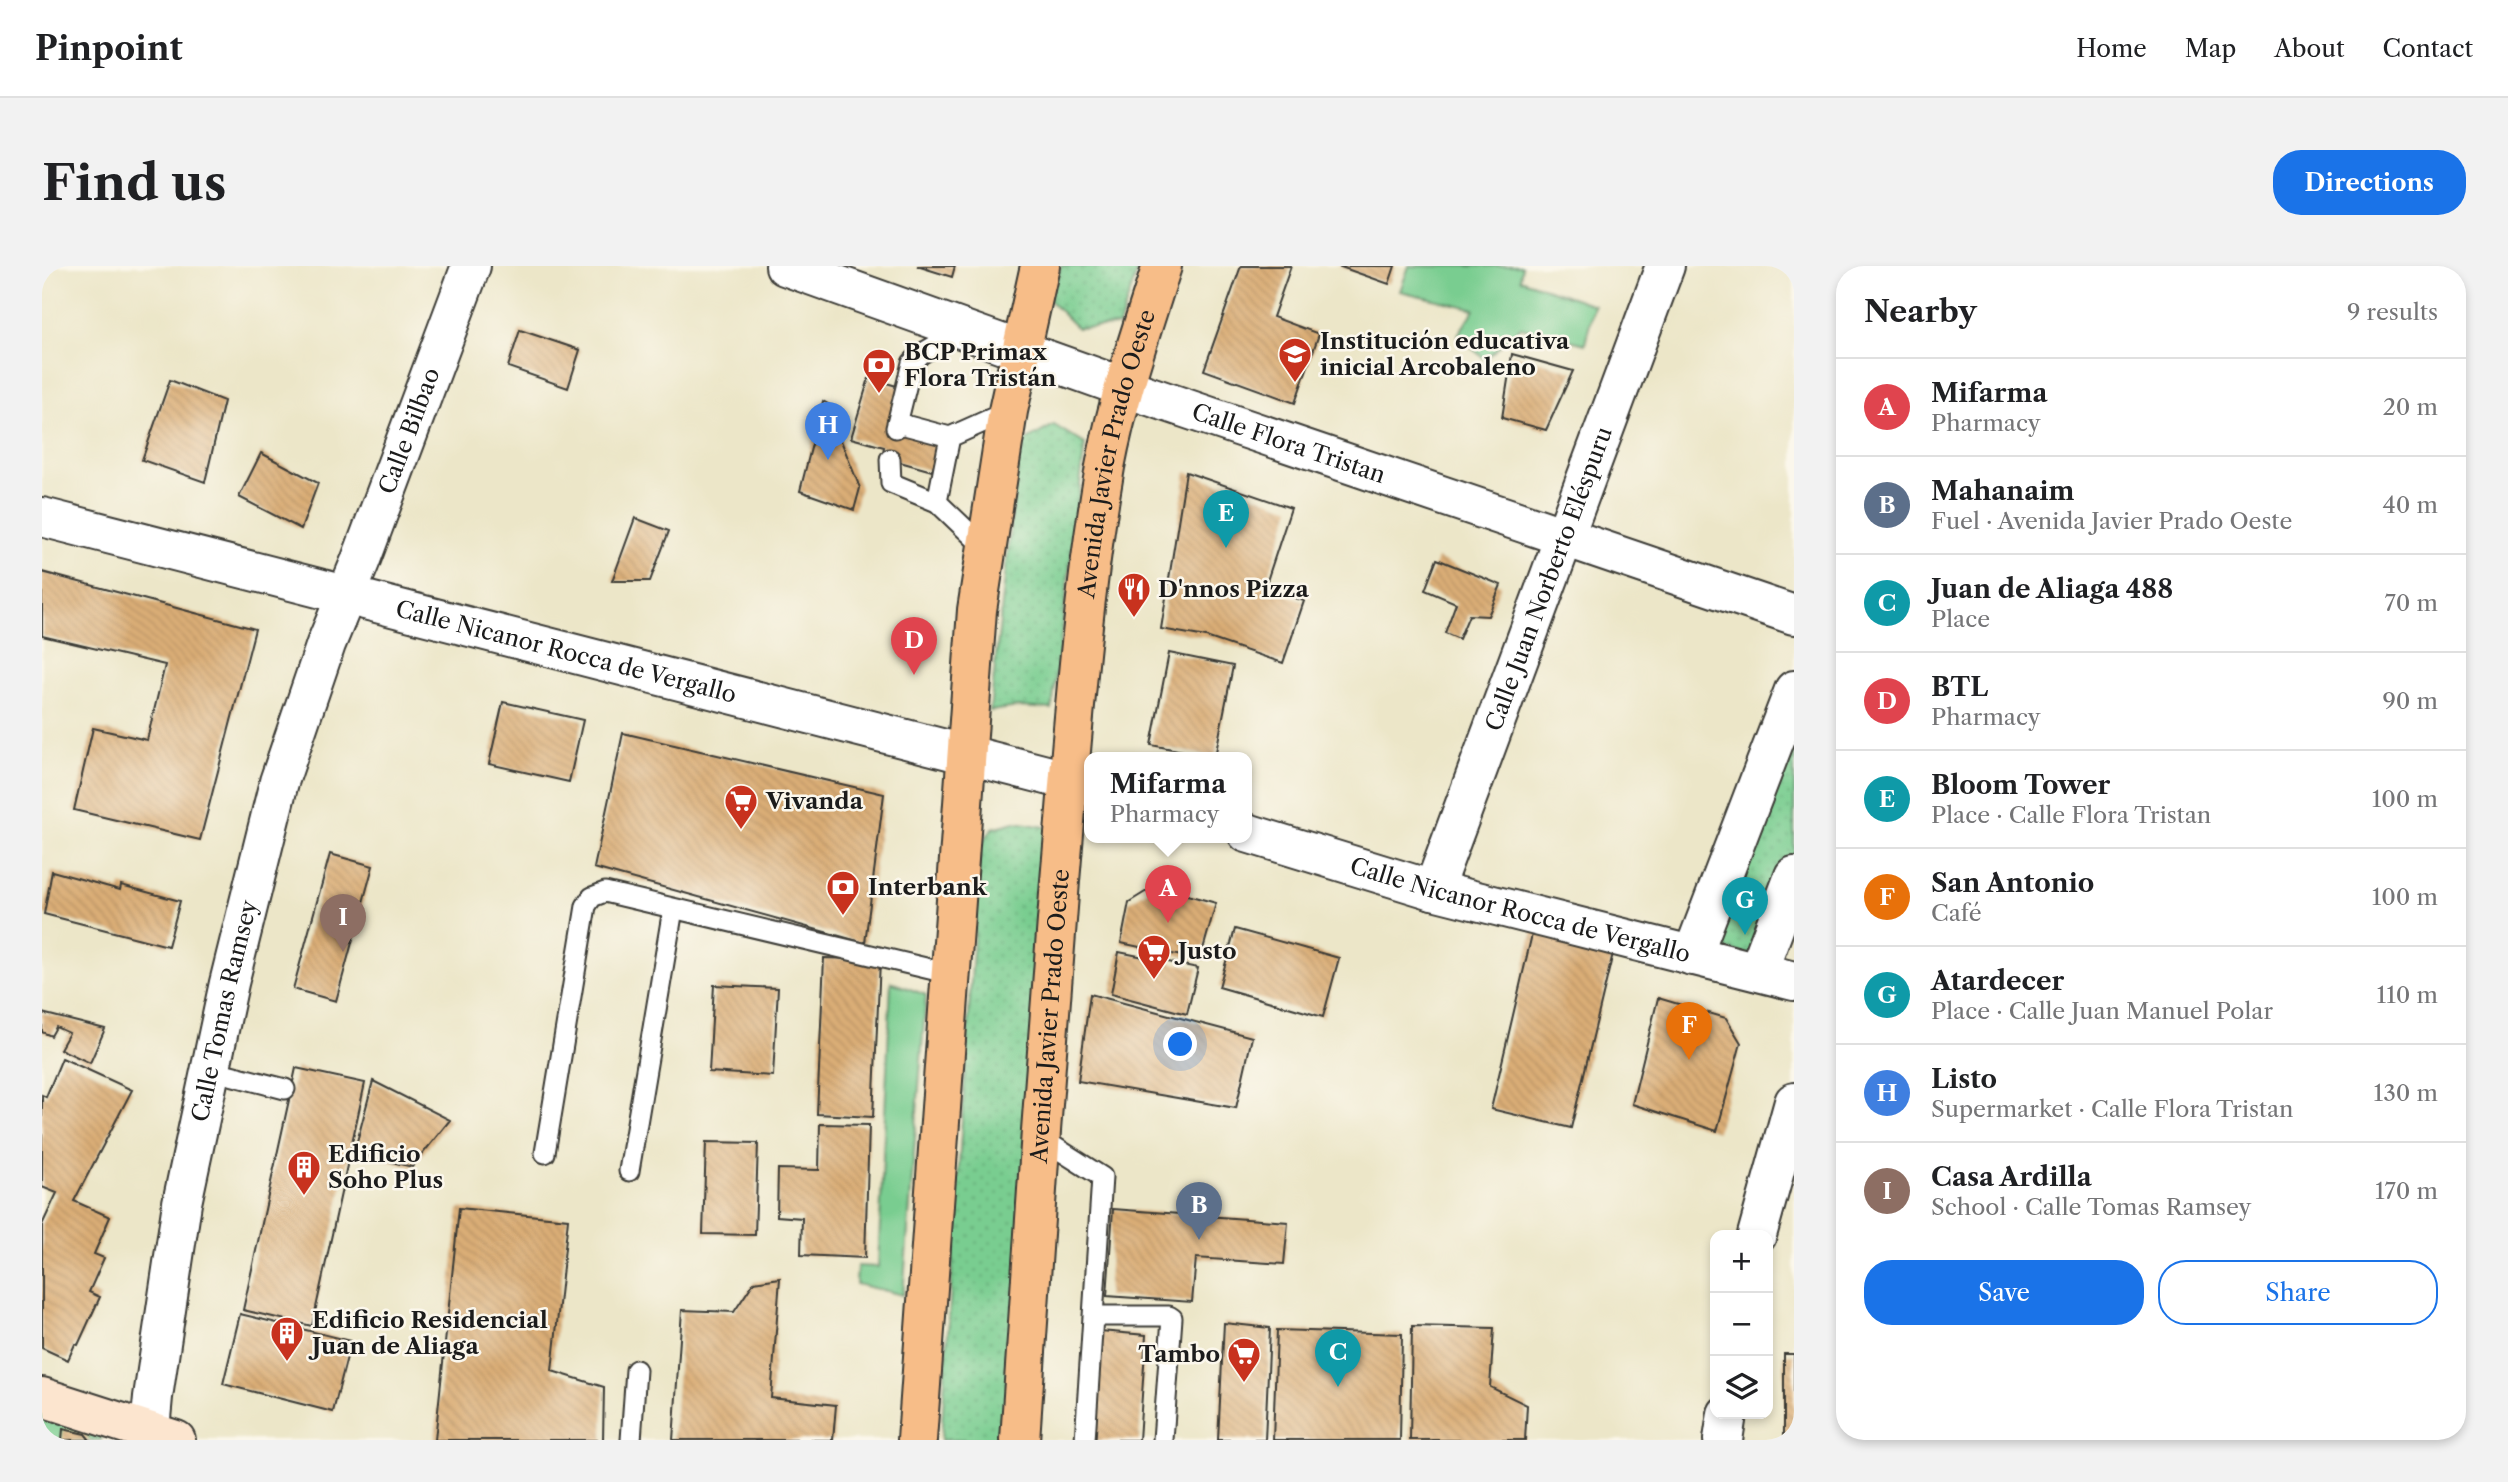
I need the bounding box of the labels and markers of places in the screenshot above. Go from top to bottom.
place label: Institución educativa inicial Arcobaleno [1320,327,1570,381]
school or university icon: Institución educativa inicial Arcobaleno [1276,335,1314,384]
place label: BCP Primax Flora Tristán [904,338,1057,392]
bank icon: BCP Primax Flora Tristán [860,346,898,395]
pin: H [805,402,851,460]
pin: E [1203,490,1249,548]
restaurant icon: D'nnos Pizza [1115,570,1153,619]
place label: D'nnos Pizza [1158,575,1310,603]
pin: D [891,617,937,675]
supermarket icon: Vivanda [722,782,760,831]
place label: Vivanda [765,787,864,815]
pin: A [1145,865,1191,923]
bank icon: Interbank [824,868,862,917]
place label: Interbank [868,873,988,901]
pin: G [1722,877,1768,935]
pin: I [320,894,366,952]
supermarket icon: Justo [1135,932,1173,981]
place label: Justo [1174,937,1237,965]
pin: F [1666,1002,1712,1060]
place label: Edificio Soho Plus [328,1140,443,1194]
building icon: Edificio Soho Plus [285,1148,323,1197]
pin: B [1176,1182,1222,1240]
place label: Edificio Residencial Juan de Aliaga [308,1306,548,1360]
building icon: Edificio Residencial Juan de Aliaga [268,1314,306,1363]
pin: C [1315,1329,1361,1387]
supermarket icon: Tambo [1225,1335,1263,1384]
place label: Tambo [1138,1340,1220,1368]

